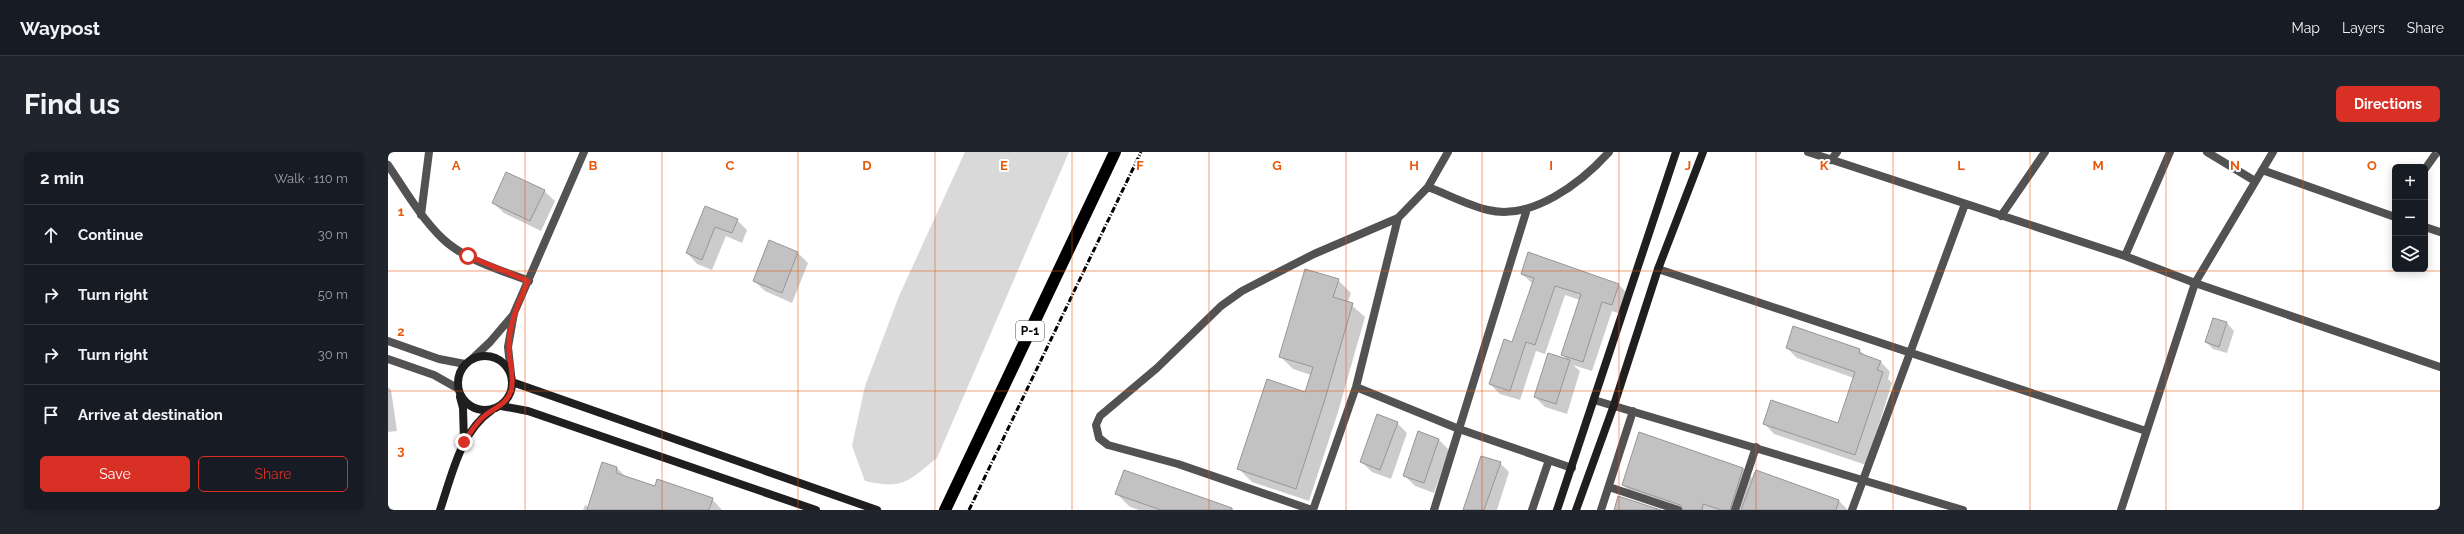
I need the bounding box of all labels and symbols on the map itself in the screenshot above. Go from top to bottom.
text: A [452,158,461,173]
text: B [589,158,598,173]
text: C [726,158,735,173]
text: D [862,158,872,173]
text: E [1000,158,1008,173]
text: F [1136,158,1144,173]
text: G [1272,158,1282,173]
text: H [1409,158,1419,173]
text: I [1549,158,1553,173]
text: J [1685,158,1691,173]
text: K [1820,158,1829,173]
text: L [1957,158,1965,173]
text: M [2092,158,2104,173]
text: N [2230,158,2240,173]
text: O [2367,158,2377,173]
text: 1 [398,204,405,219]
route start [459,247,477,265]
road number: P-1 [1016,321,1044,341]
text: 2 [397,324,405,339]
route end [455,433,473,451]
text: 3 [397,443,405,458]

